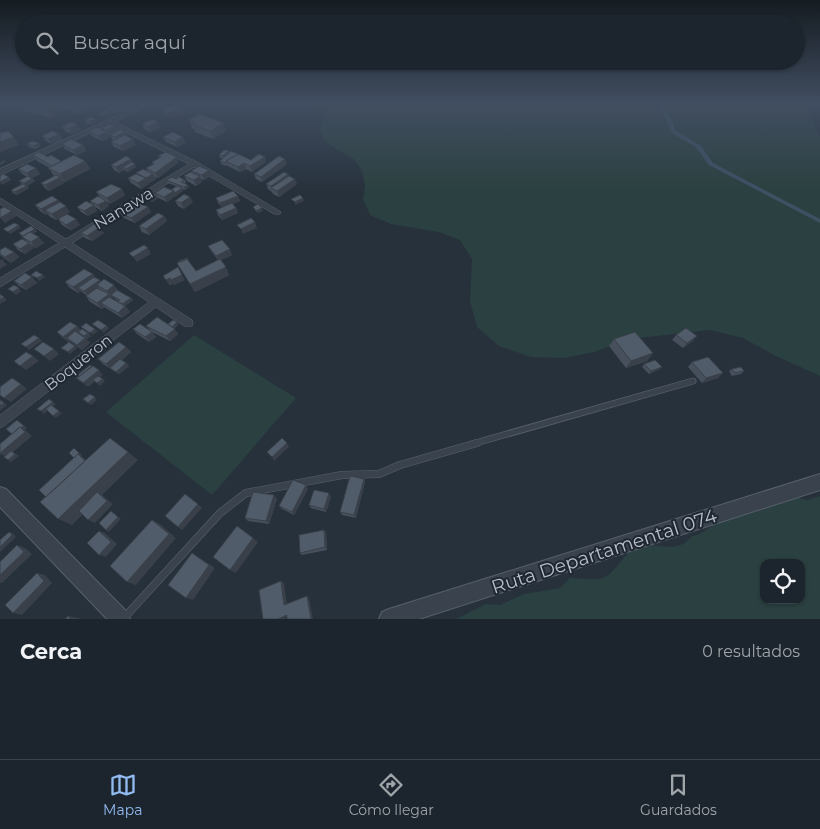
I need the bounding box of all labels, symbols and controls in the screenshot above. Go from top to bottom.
search box [15,15,805,70]
icon: search [33,29,61,57]
text: Buscar aquí [73,31,186,54]
street label: Nanawa [90,183,156,234]
street label: Boqueron [41,330,116,395]
street label: Ruta Departamental 074 [489,504,720,599]
map controls [760,559,805,604]
button: locate [760,559,805,604]
text: Cerca [20,639,82,664]
text: 0 resultados [702,642,800,661]
tab: Mapa [103,771,142,819]
tab: Cómo llegar [349,771,434,819]
tab: Guardados [640,771,717,819]

